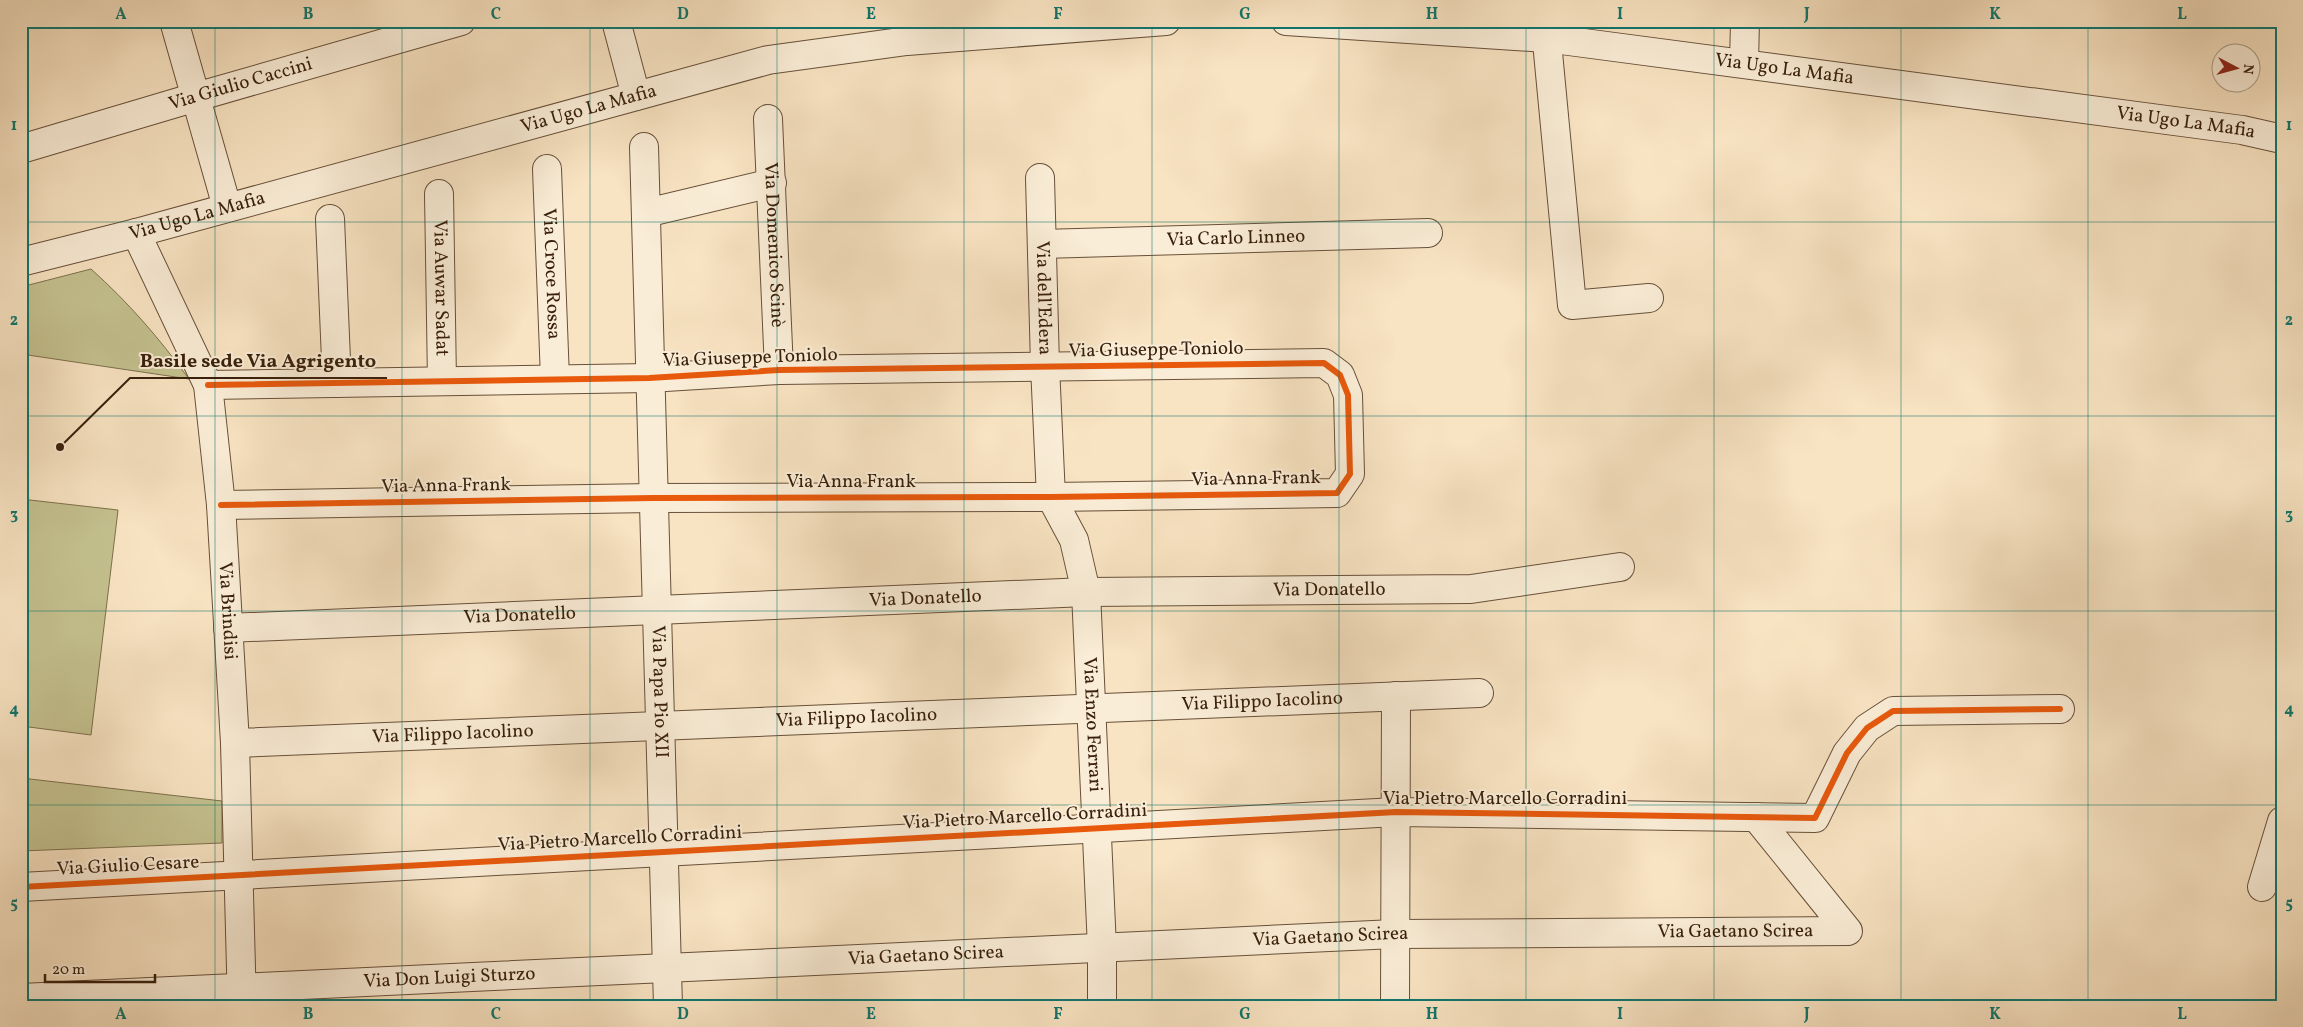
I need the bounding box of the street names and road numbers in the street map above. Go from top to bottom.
street label: Via Ugo La Mafia [1713,47,1856,92]
street label: Via Giulio Caccini [166,51,316,117]
street label: Via Ugo La Mafia [518,78,660,140]
street label: Via Ugo La Mafia [2115,101,2258,146]
street label: Via Domenico Scinè [757,162,790,328]
street label: Via Ugo La Mafia [126,185,268,247]
street label: Via Croce Rossa [536,208,566,340]
street label: Via Auwar Sadat [426,219,455,357]
street label: Via Carlo Linneo [1166,224,1306,253]
street label: Via dell'Edera [1029,240,1058,355]
street label: Via Giuseppe Toniolo [1068,335,1244,365]
street label: Via Giuseppe Toniolo [662,342,838,374]
street label: Via Anna Frank [1191,465,1321,493]
street label: Via Anna Frank [786,469,916,495]
street label: Via Anna Frank [381,472,511,500]
street label: Via Brindisi [211,561,243,661]
street label: Via Donatello [1273,577,1386,604]
street label: Via Donatello [869,583,982,614]
street label: Via Donatello [463,600,577,631]
street label: Via Papa Pio XII [644,625,674,758]
street label: Via Enzo Ferrari [1076,656,1108,793]
street label: Via Filippo Iacolino [1181,685,1343,718]
street label: Via Filippo Iacolino [775,702,938,734]
street label: Via Filippo Iacolino [372,718,534,750]
street label: Via Pietro Marcello Corradini [1383,786,1628,812]
street label: Via Pietro Marcello Corradini [902,798,1148,836]
street label: Via Pietro Marcello Corradini [497,820,743,858]
street label: Via Giulio Cesare [56,849,200,883]
street label: Via Gaetano Scirea [1657,918,1814,945]
street label: Via Gaetano Scirea [1252,921,1409,954]
street label: Via Gaetano Scirea [847,939,1005,972]
street label: Via Don Luigi Sturzo [363,961,536,995]

